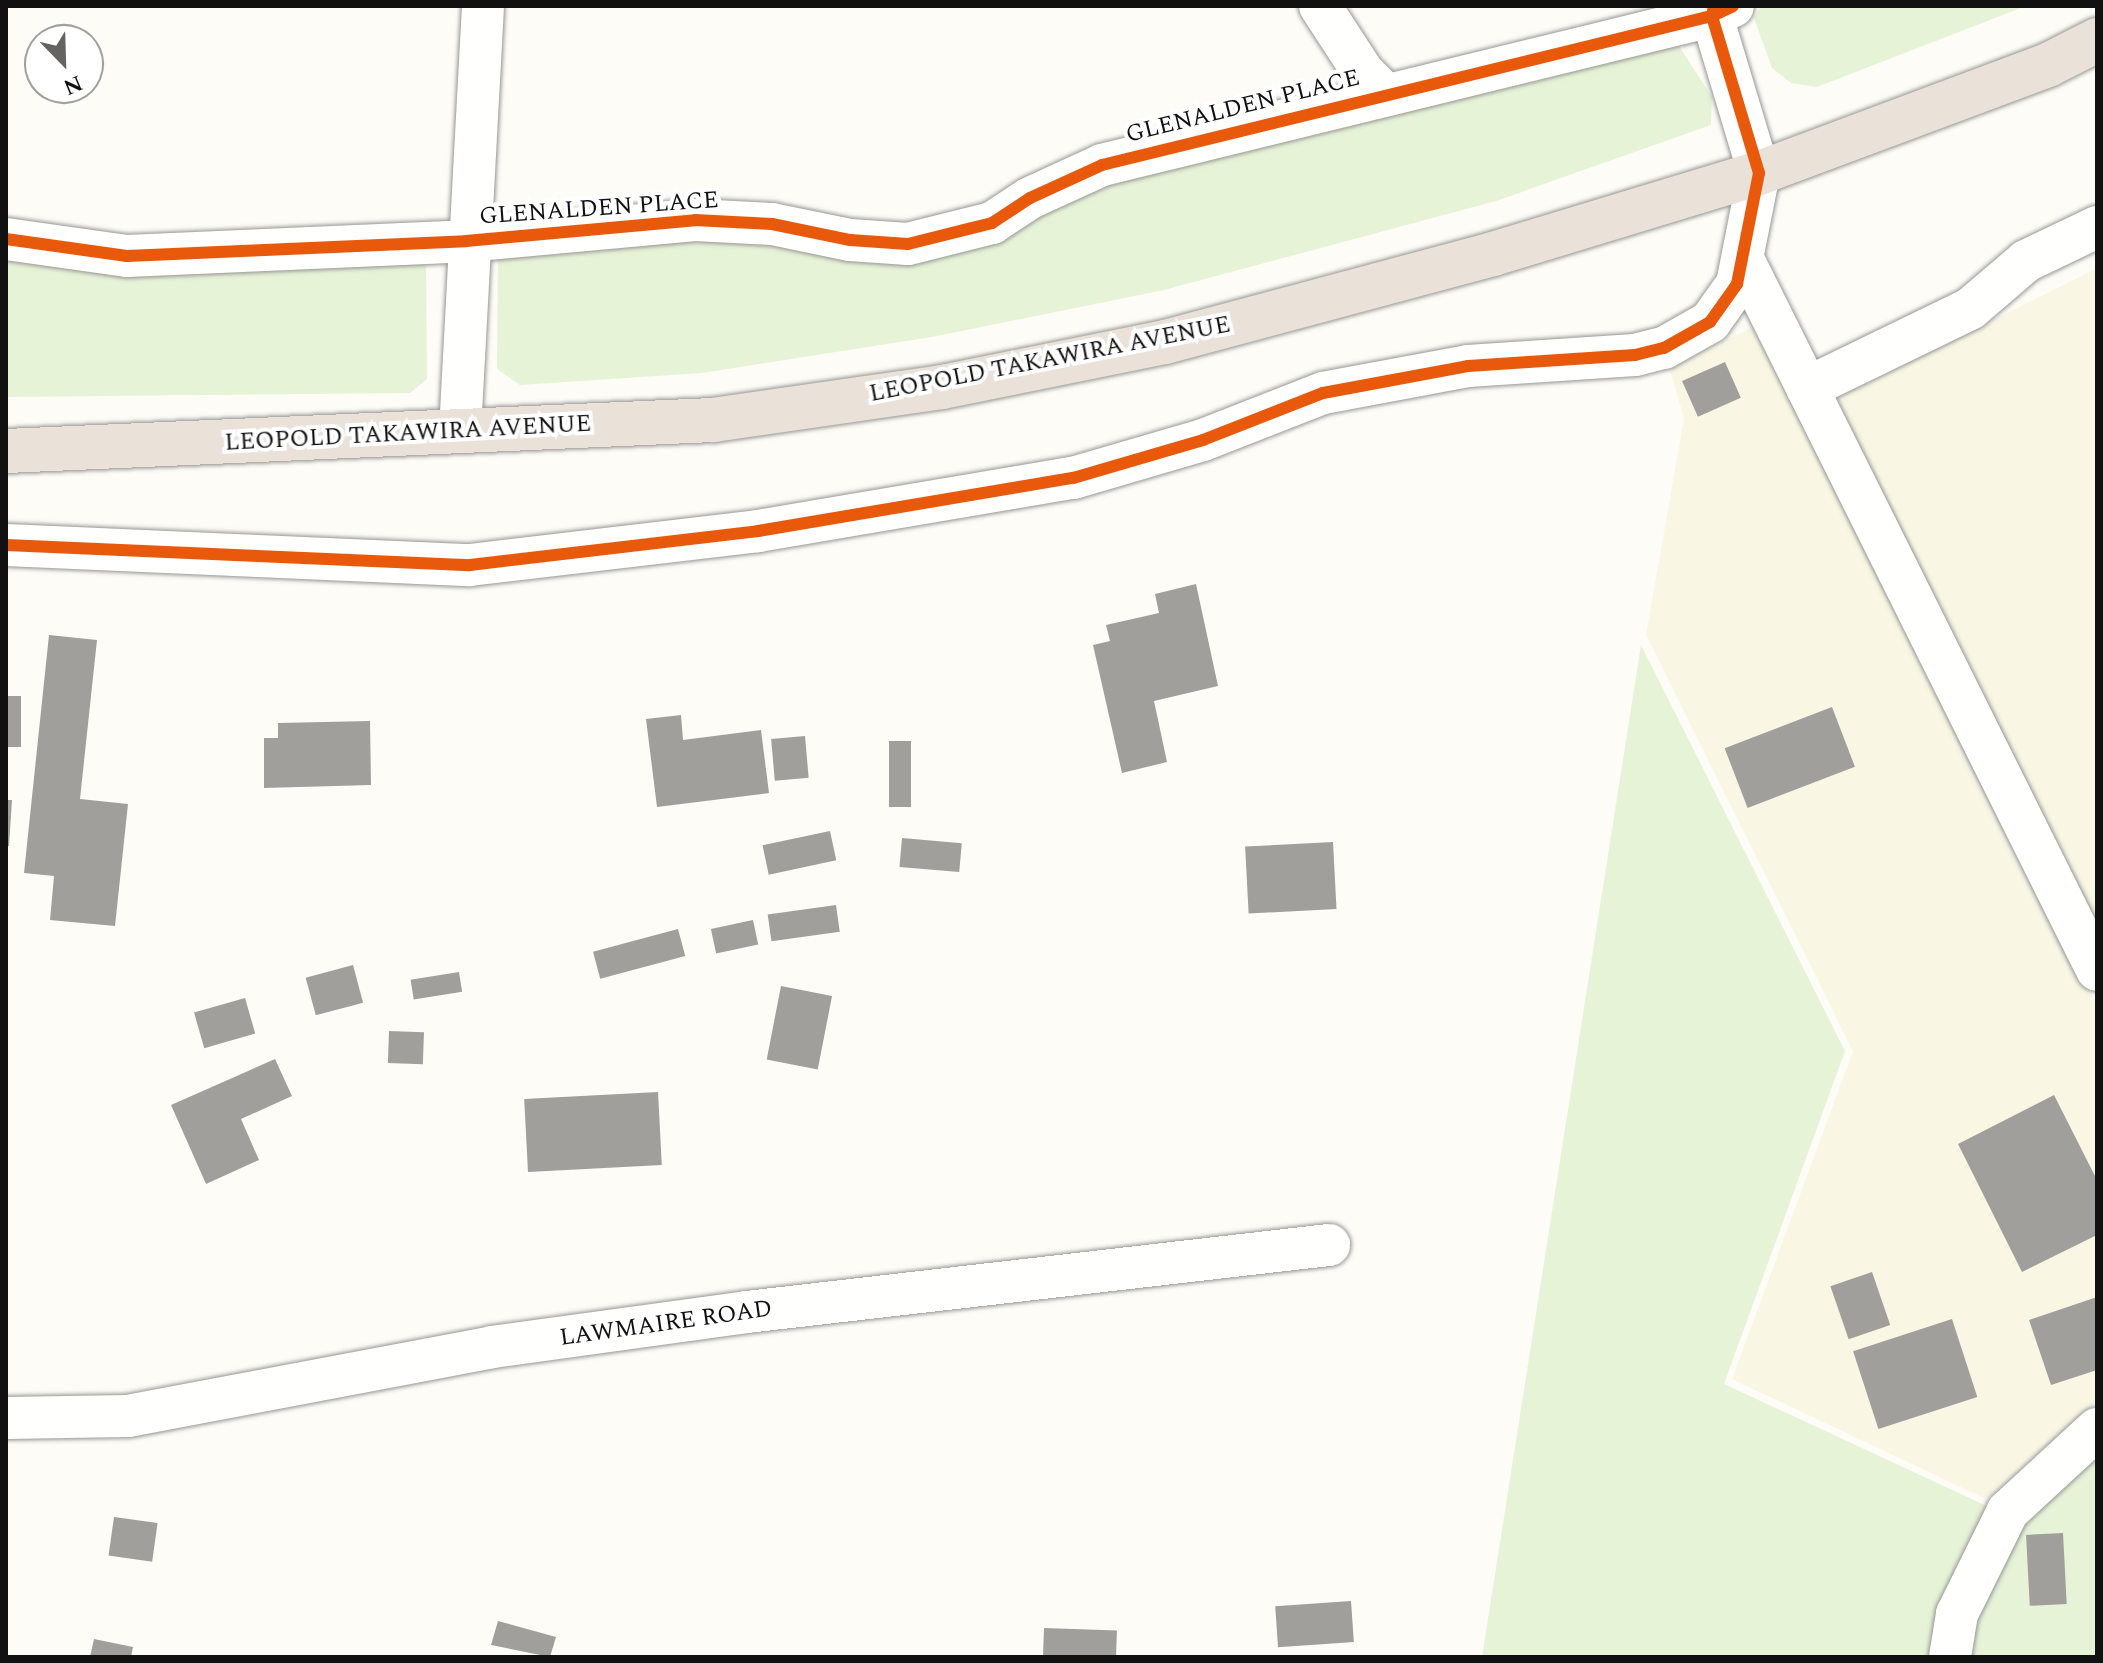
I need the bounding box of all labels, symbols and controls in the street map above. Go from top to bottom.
north arrow [24,24,104,104]
street label: GLENALDEN PLACE [1123,64,1363,150]
text: N [58,66,88,103]
street label: GLENALDEN PLACE [478,186,720,232]
street label: LEOPOLD TAKAWIRA AVENUE [867,311,1233,409]
street label: LEOPOLD TAKAWIRA AVENUE [224,410,592,458]
street label: LAWMAIRE ROAD [558,1295,774,1353]

